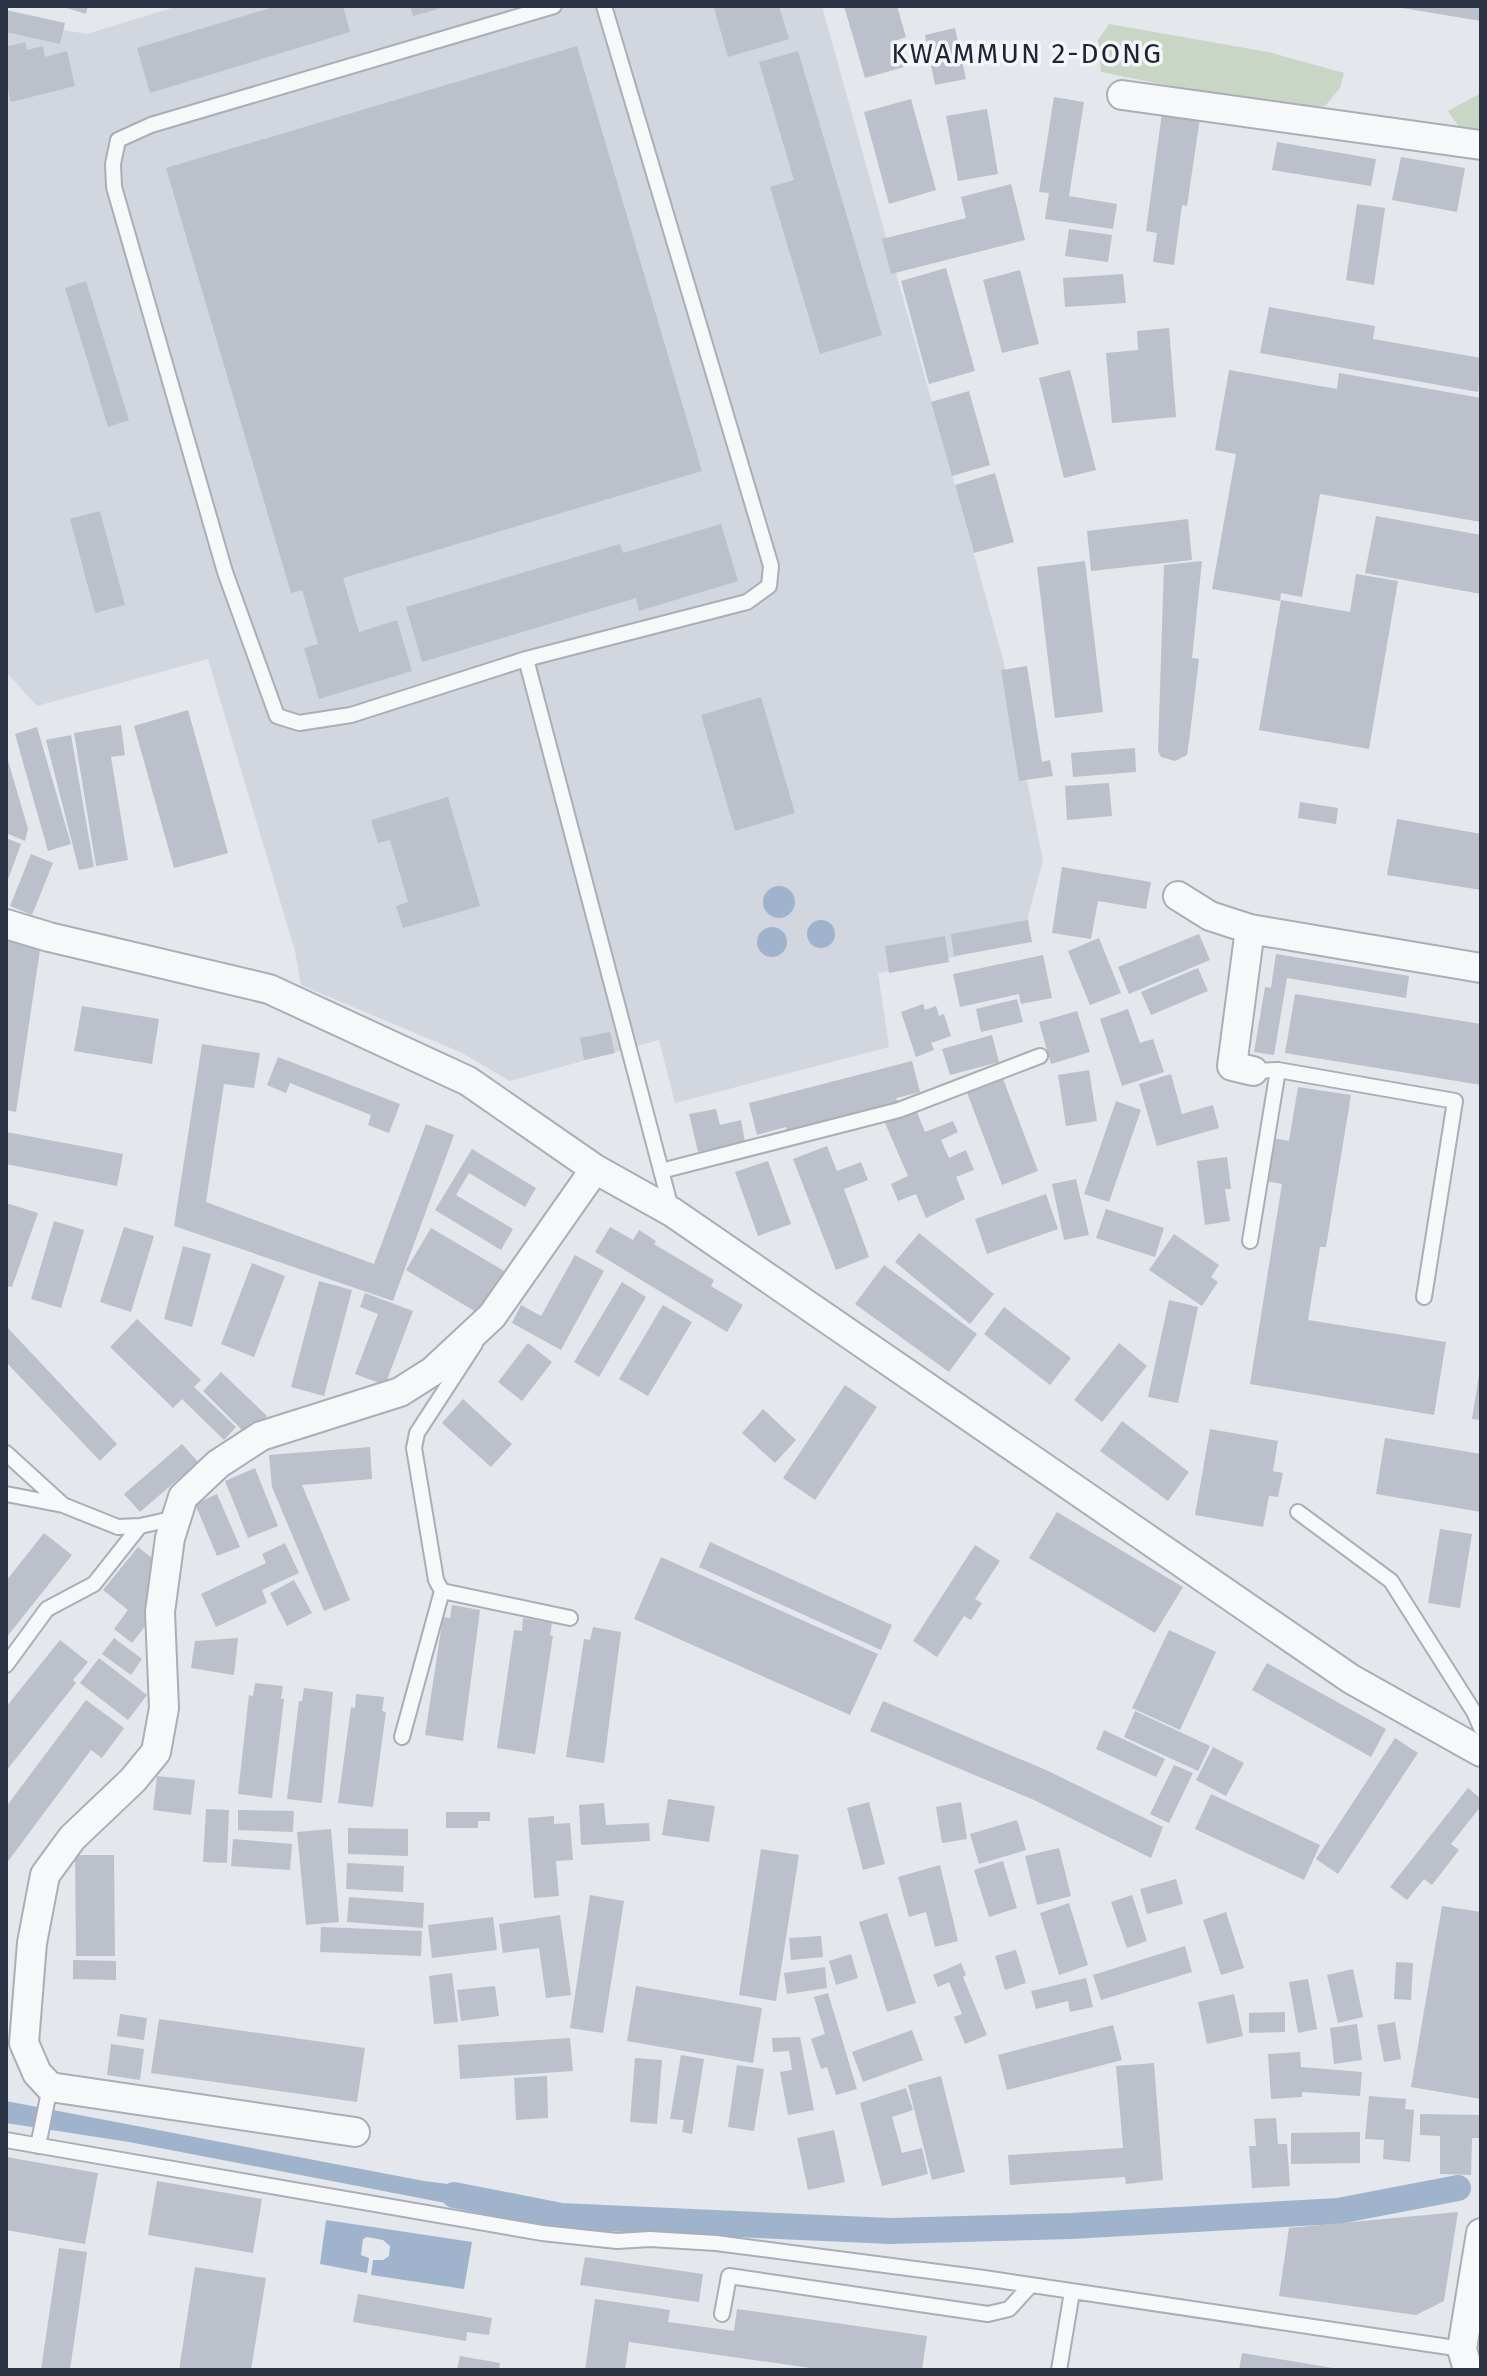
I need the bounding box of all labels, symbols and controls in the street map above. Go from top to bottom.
district label: KWAMMUN 2-DONG [891,37,1163,70]

